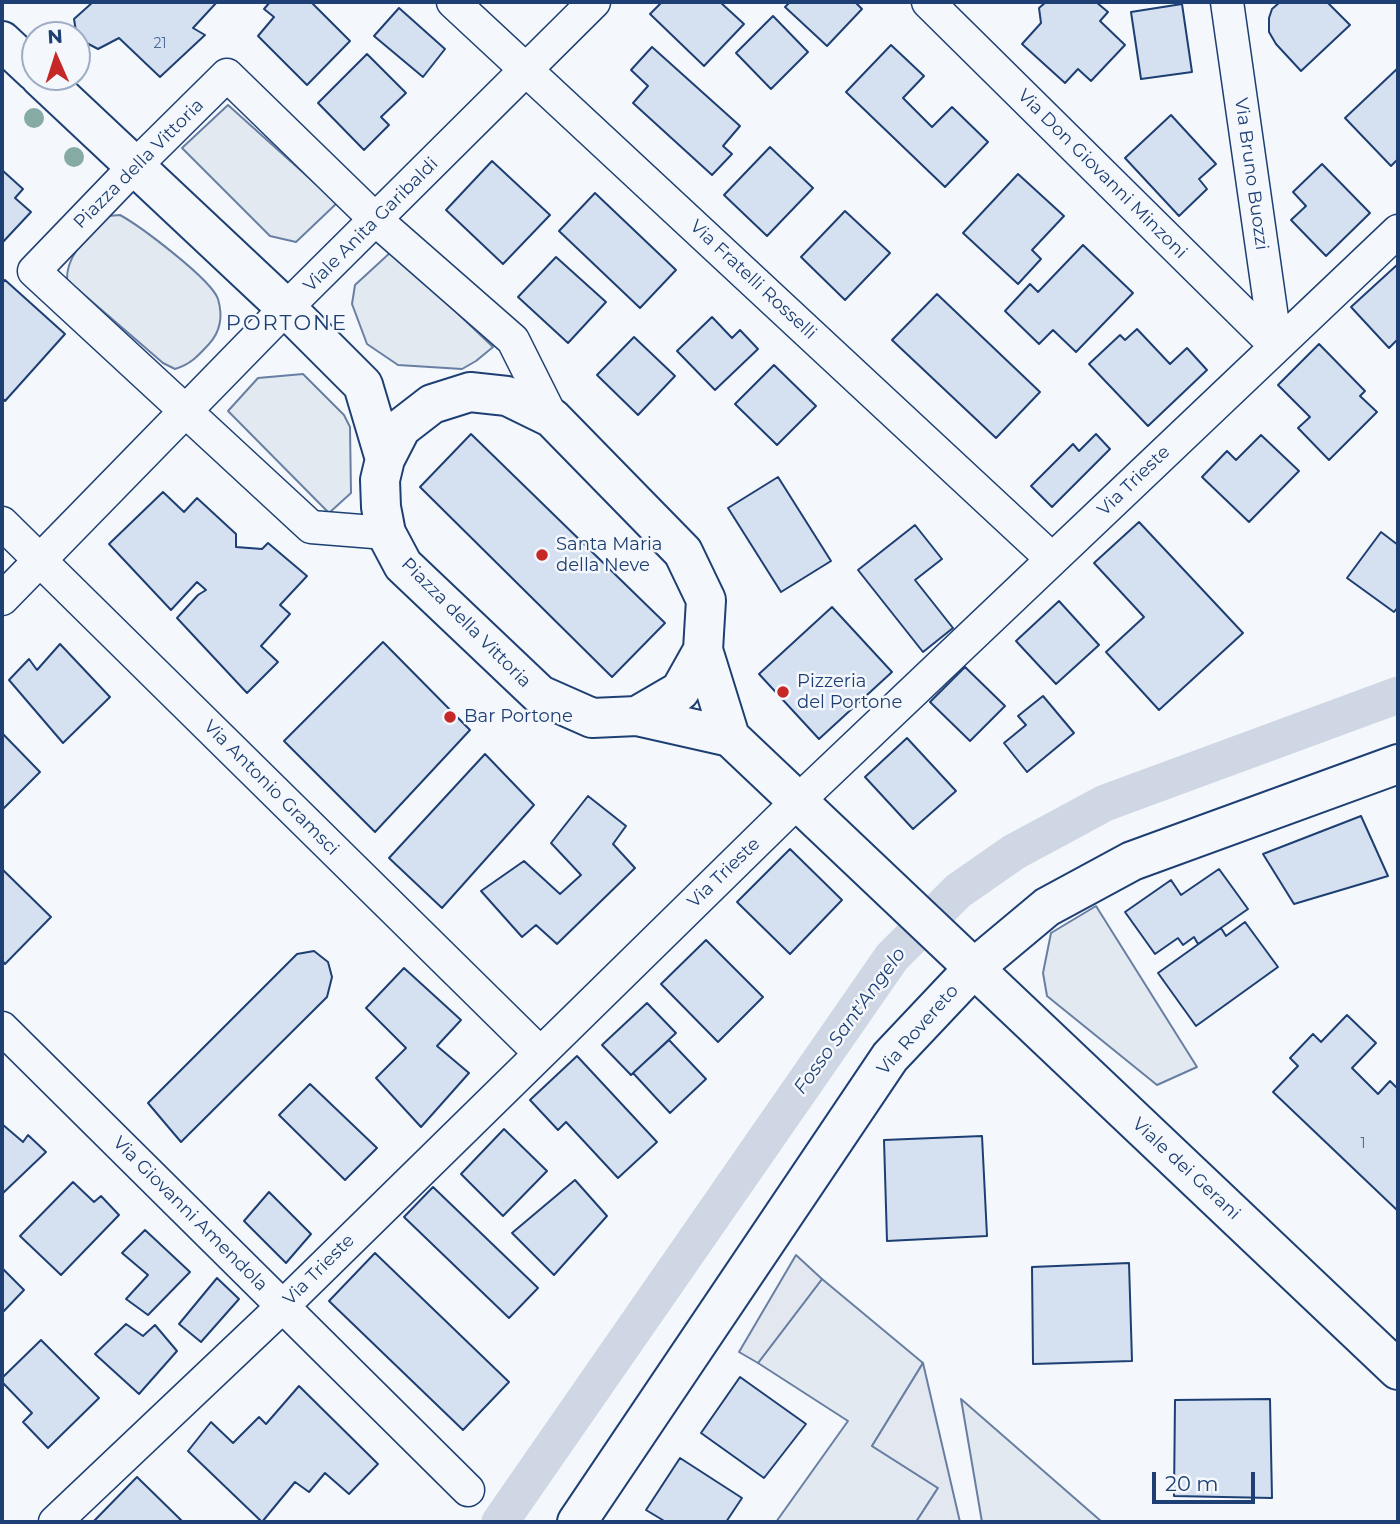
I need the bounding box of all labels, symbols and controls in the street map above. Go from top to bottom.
north arrow [21,21,91,91]
text: N [47,25,63,48]
house number: 21 [153,36,167,52]
street label: Via Don Giovanni Minzoni [1013,85,1191,263]
street label: Piazza della Vittoria [69,94,209,234]
street label: Via Bruno Buozzi [1230,96,1272,252]
street label: Viale Anita Garibaldi [299,153,443,297]
street label: Via Fratelli Rosselli [685,216,821,344]
district label: PORTONE [227,311,347,337]
street label: Via Trieste [1093,441,1175,521]
place label: Santa Maria della Neve [556,534,662,576]
marker: Santa Maria della Neve [534,547,550,563]
street label: Piazza della Vittoria [396,553,536,693]
place label: Pizzeria del Portone [797,671,902,714]
marker: Pizzeria del Portone [775,684,791,700]
place label: Bar Portone [464,706,573,728]
marker: Bar Portone [442,709,458,725]
street label: Via Antonio Gramsci [199,716,343,860]
street label: Via Trieste [683,833,765,913]
water label: Fosso Sant'Angelo [789,943,911,1099]
street label: Via Rovereto [873,980,963,1080]
street label: Viale dei Gerani [1128,1113,1244,1225]
street label: Via Giovanni Amendola [108,1132,272,1296]
house number: 1 [1360,1136,1366,1152]
street label: Via Trieste [279,1230,359,1310]
scale bar [1155,1458,1258,1502]
text: 20 m [1165,1471,1219,1496]

